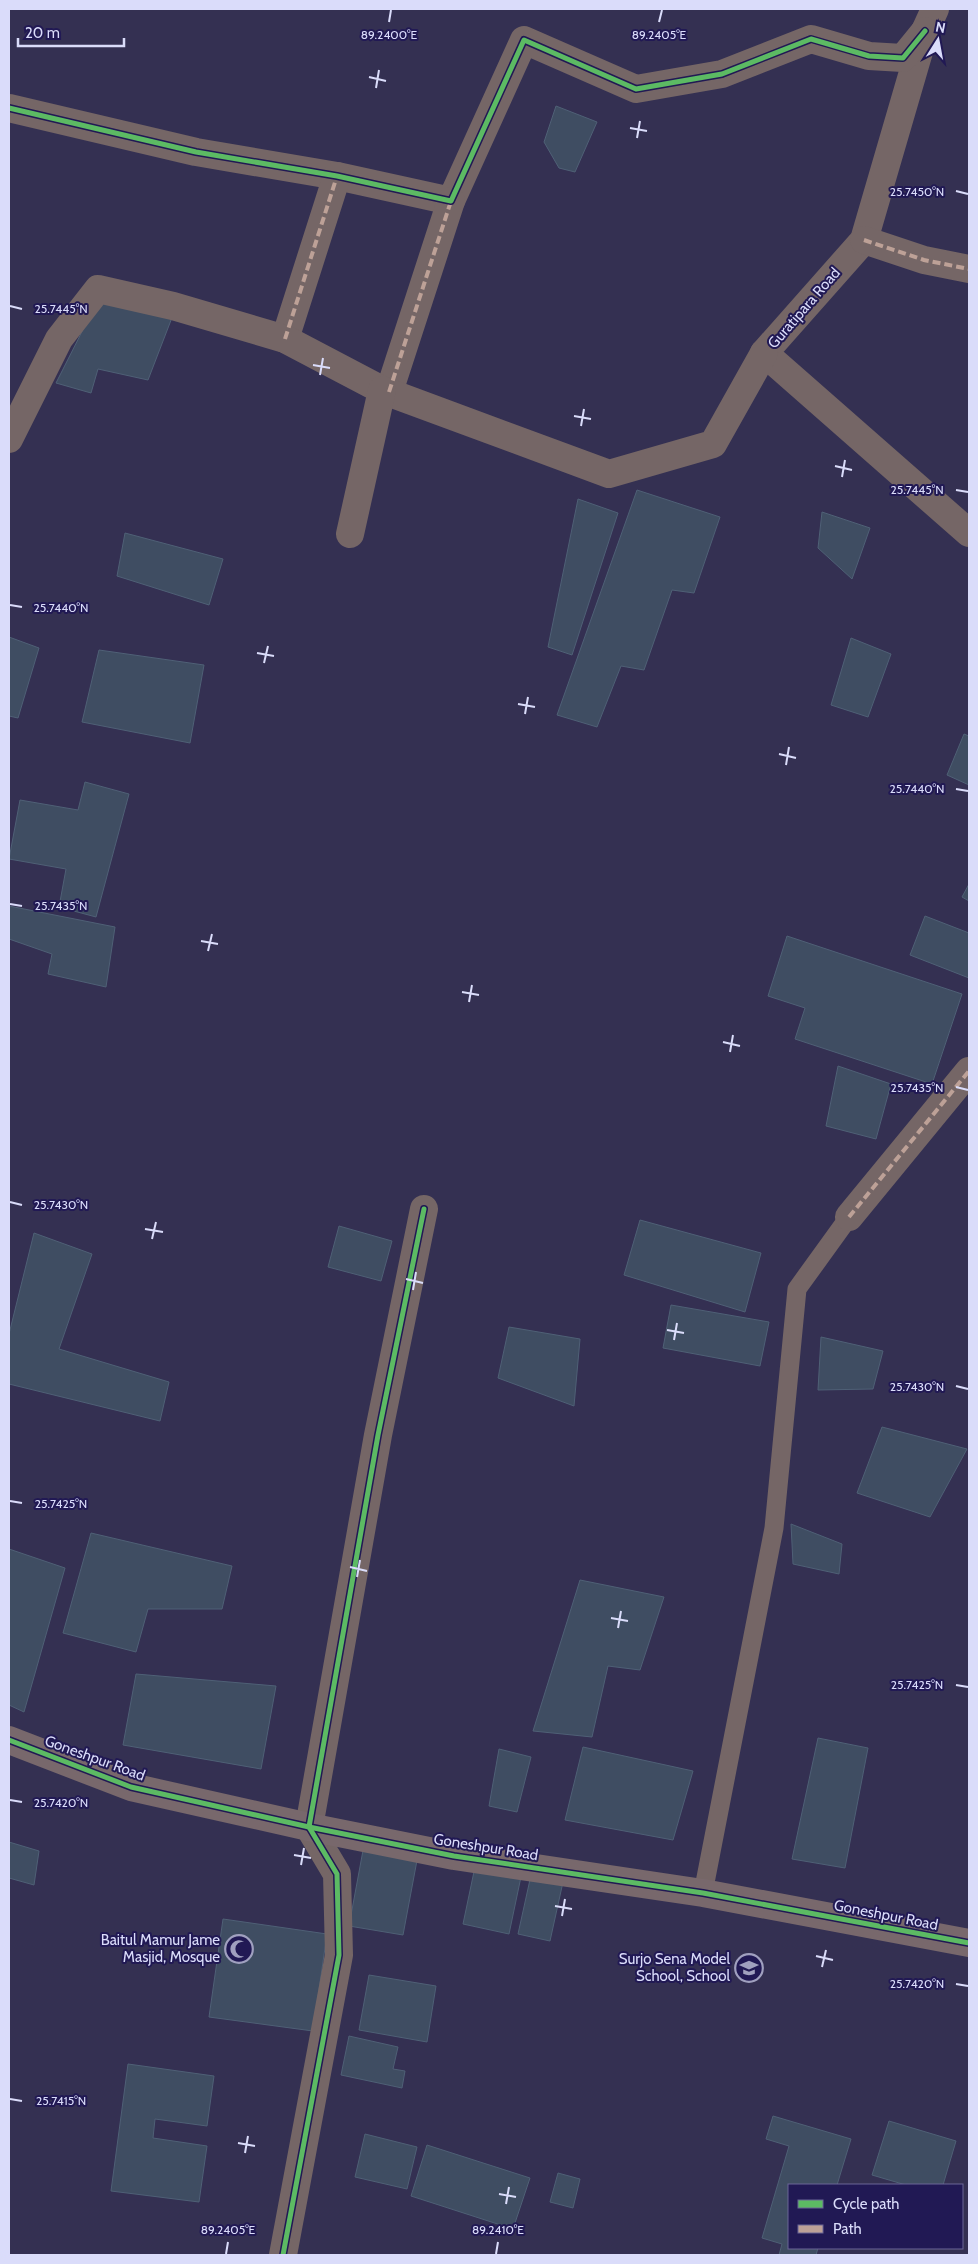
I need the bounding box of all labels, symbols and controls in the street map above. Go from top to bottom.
scale bar [18,15,124,47]
north arrow [913,15,963,65]
text: N [934,17,947,37]
text: 20 m [25,24,60,42]
text: 89.2400°E [361,27,418,42]
text: 89.2405°E [632,27,687,42]
text: 25.7450°N [890,184,944,199]
street label: Guratipara Road [764,264,844,352]
text: 25.7445°N [34,301,88,316]
text: 25.7445°N [890,482,944,497]
text: 25.7440°N [33,600,89,615]
text: 25.7440°N [889,781,945,796]
text: 25.7435°N [35,898,87,913]
text: 25.7435°N [891,1080,943,1095]
text: 25.7430°N [34,1197,88,1212]
text: 25.7430°N [890,1379,944,1394]
text: 25.7425°N [35,1496,87,1511]
text: 25.7425°N [891,1677,943,1692]
street label: Goneshpur Road [42,1731,148,1785]
text: 25.7420°N [34,1795,88,1810]
street label: Goneshpur Road [432,1830,540,1864]
street label: Goneshpur Road [832,1896,940,1934]
place label: Baitul Mamur Jame Masjid, Mosque [101,1931,220,1966]
mosque icon: Baitul Mamur Jame Masjid, Mosque [224,1934,254,1964]
place label: Surjo Sena Model School, School [619,1950,730,1985]
school or university icon: Surjo Sena Model School, School [734,1953,764,1983]
text: 25.7420°N [890,1976,944,1991]
text: 25.7415°N [36,2093,86,2108]
legend [788,2184,963,2249]
text: Cycle path [833,2195,899,2213]
text: Path [833,2220,862,2238]
text: 89.2405°E [201,2222,256,2237]
text: 89.2410°E [472,2222,524,2237]

